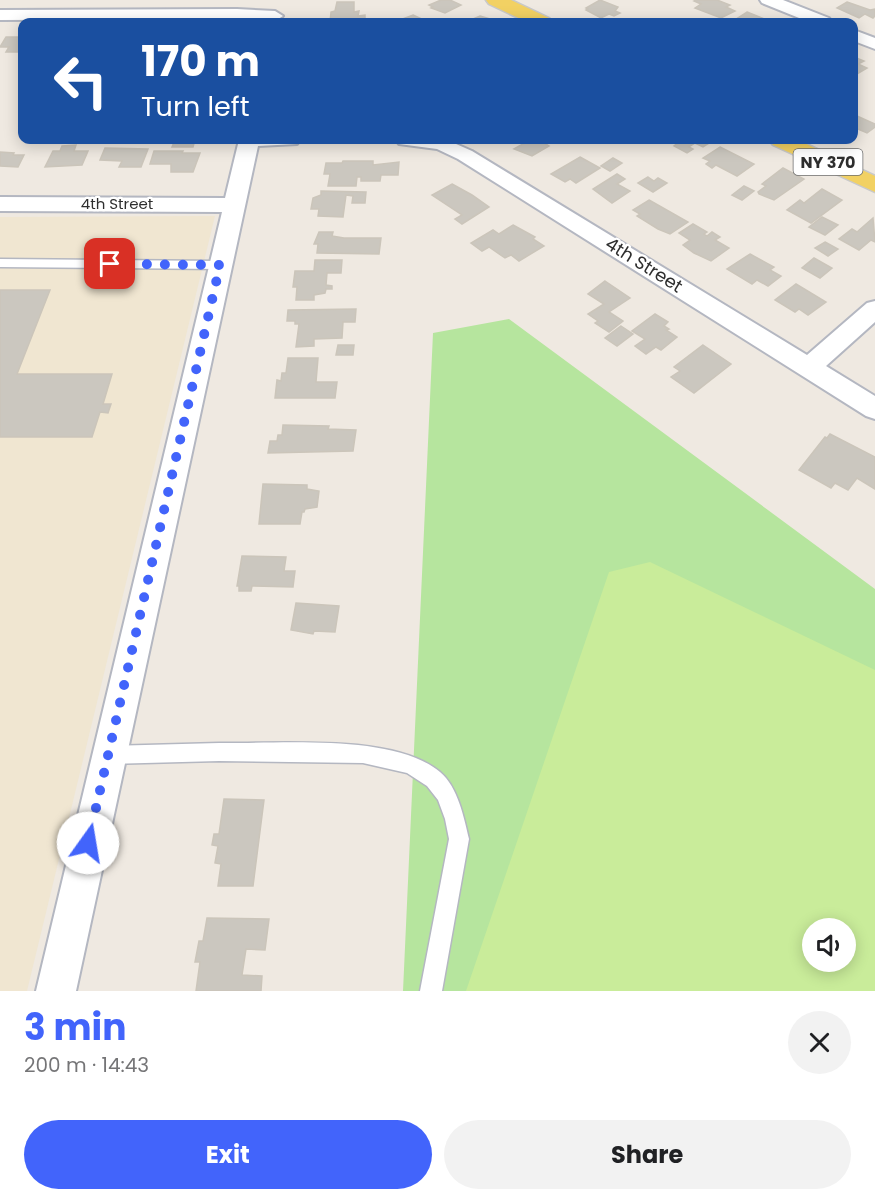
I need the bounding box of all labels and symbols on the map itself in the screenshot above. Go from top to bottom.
road number: NY 370 [794,149,862,175]
street label: 4th Street [81,193,153,214]
street label: 4th Street [601,231,688,298]
pin [84,238,135,289]
position arrow [56,811,120,875]

